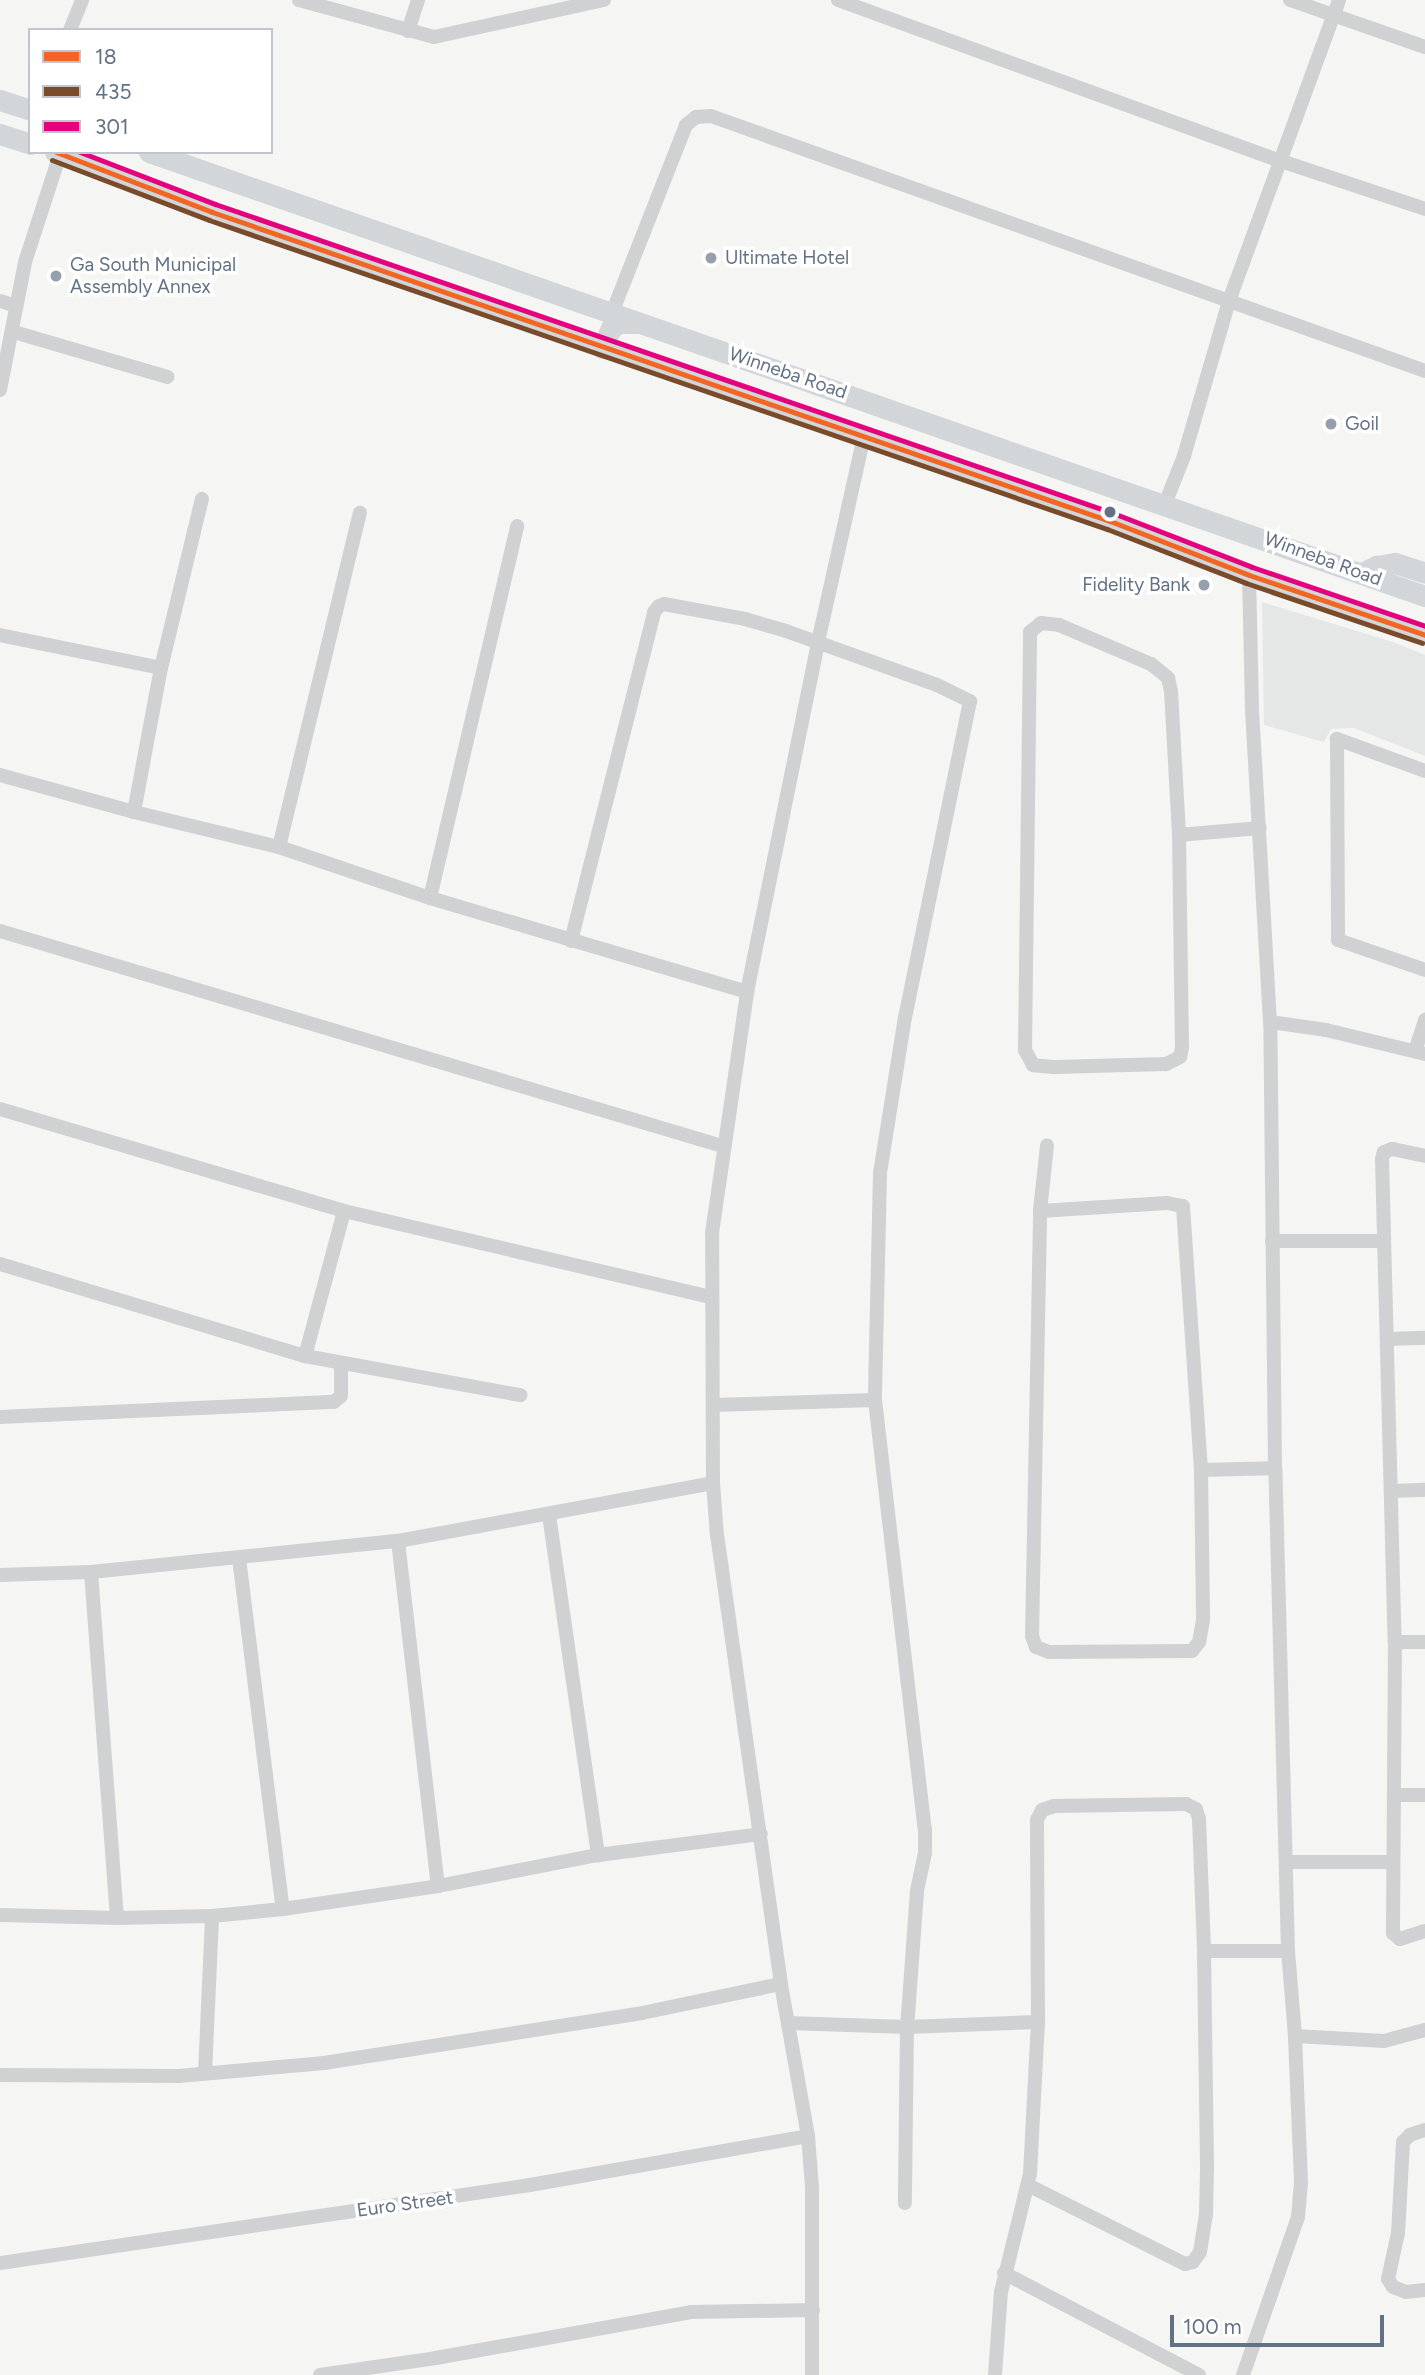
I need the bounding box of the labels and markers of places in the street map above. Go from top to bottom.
place label: Ultimate Hotel [725,247,849,269]
marker: Ultimate Hotel [703,250,719,266]
place label: Ga South Municipal Assembly Annex [70,254,236,298]
marker: Ga South Municipal Assembly Annex [48,268,64,284]
place label: Goil [1345,413,1379,435]
marker: Goil [1323,416,1339,432]
unlabelled marker [1103,505,1117,519]
place label: Fidelity Bank [1082,574,1190,596]
marker: Fidelity Bank [1196,577,1212,593]

